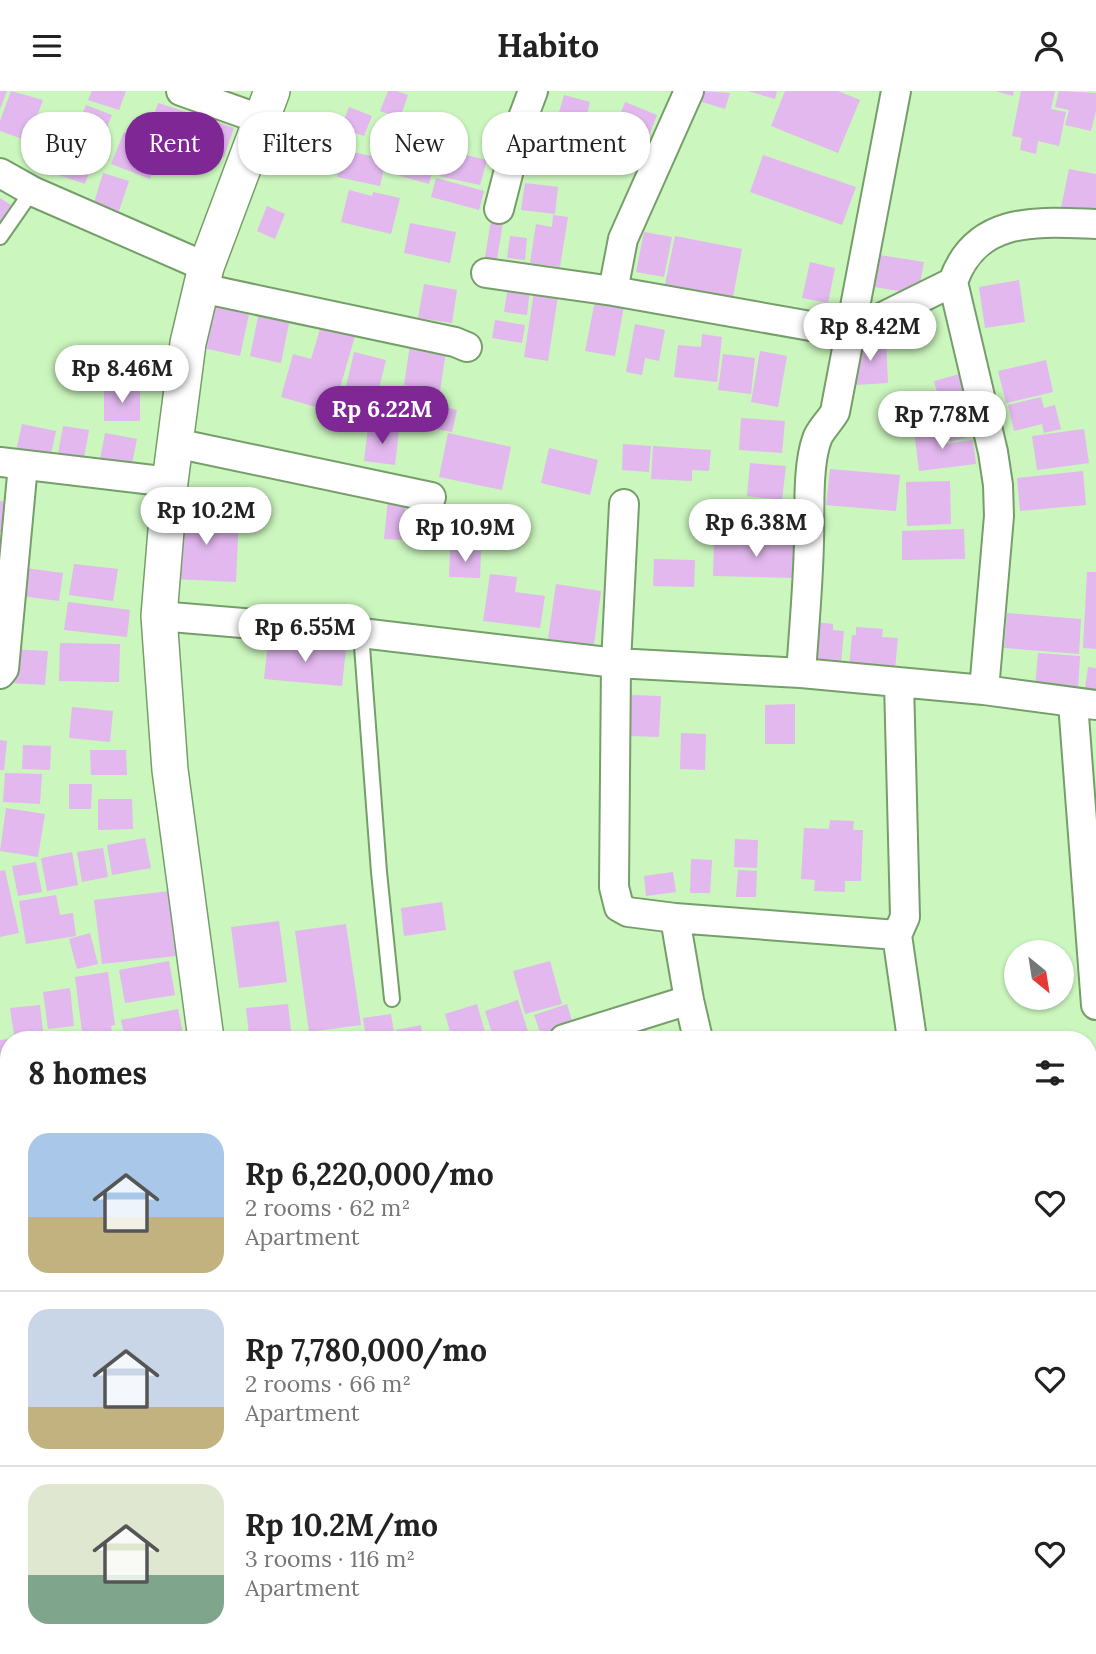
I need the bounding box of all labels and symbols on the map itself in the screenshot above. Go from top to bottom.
pin: Rp 8.42M [798,303,942,363]
pin: Rp 8.46M [50,345,194,405]
pin: Rp 6.22M [310,387,454,446]
pin: Rp 7.78M [870,391,1014,451]
pin: Rp 10.2M [134,487,278,547]
pin: Rp 6.38M [684,499,828,559]
pin: Rp 10.9M [393,505,537,564]
pin: Rp 6.55M [233,605,377,664]
north arrow [1004,940,1074,1010]

